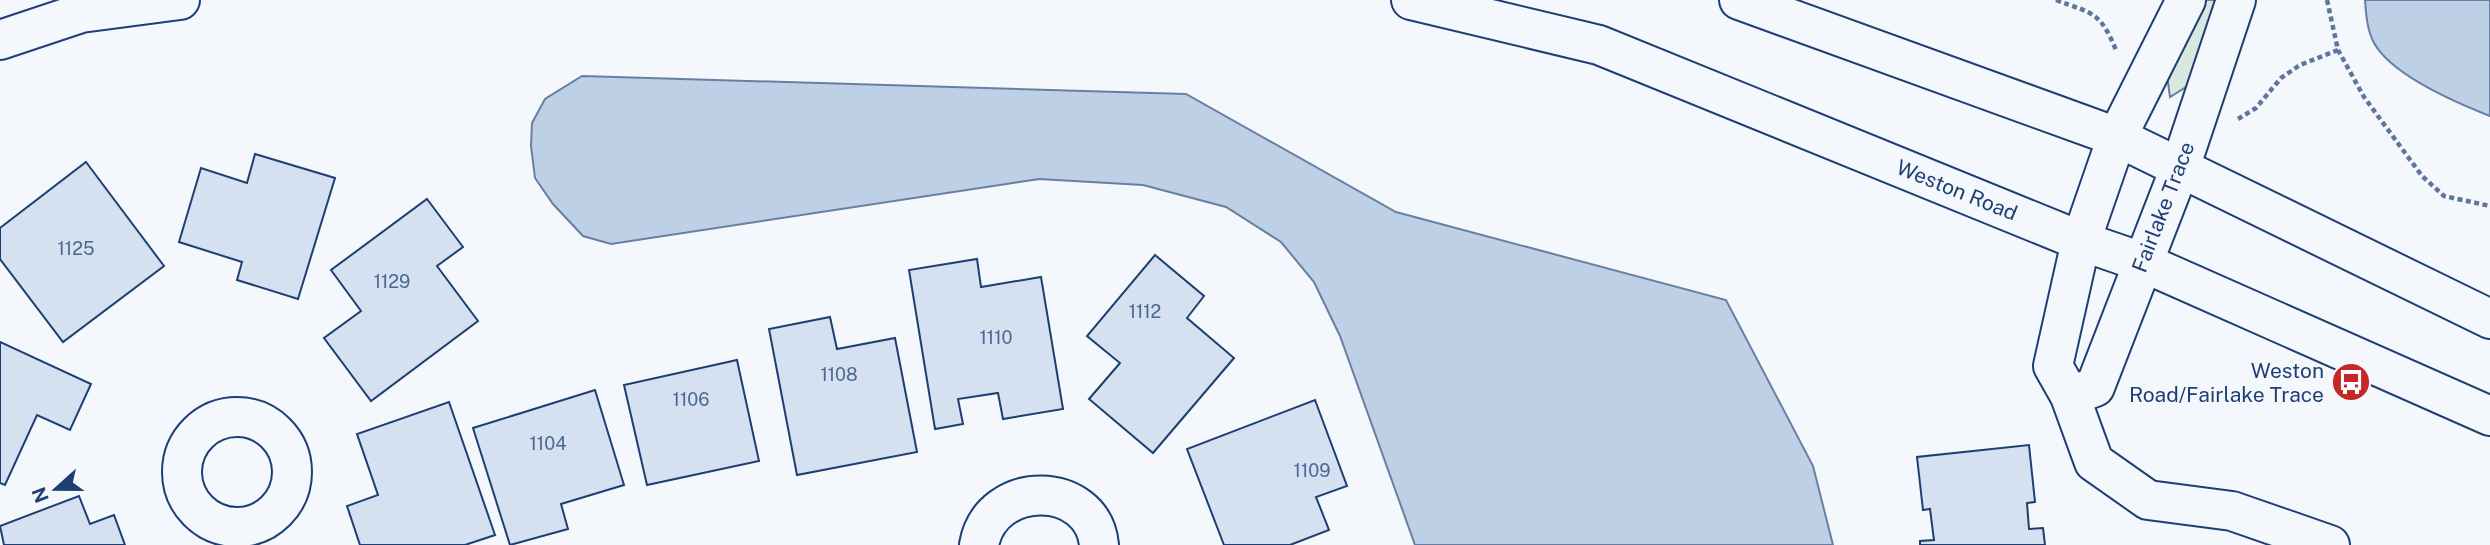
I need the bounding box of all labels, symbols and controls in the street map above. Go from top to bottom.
street label: Fairlake Trace [2127,138,2199,276]
street label: Weston Road [1893,154,2021,226]
house number: 1125 [58,238,94,259]
house number: 1129 [374,271,410,292]
house number: 1112 [1129,301,1161,322]
house number: 1110 [980,327,1013,348]
place label: Weston Road/Fairlake Trace [2129,358,2324,407]
bus stop icon: Weston Road/Fairlake Trace [2330,361,2372,403]
house number: 1108 [820,364,858,385]
house number: 1106 [673,389,709,410]
house number: 1104 [530,433,566,454]
north arrow [21,454,91,524]
house number: 1109 [1294,460,1330,481]
text: N [27,484,53,506]

